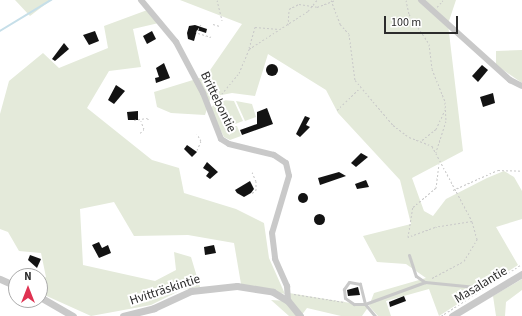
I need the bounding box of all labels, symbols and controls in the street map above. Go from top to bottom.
scale bar [386,8,460,34]
text: 100 m [391,14,421,31]
street label: Brittebontie [197,69,239,135]
street label: Masalantie [452,263,510,307]
north arrow [8,268,48,308]
text: N [24,269,32,284]
street label: Hvitträskintie [128,271,202,309]

